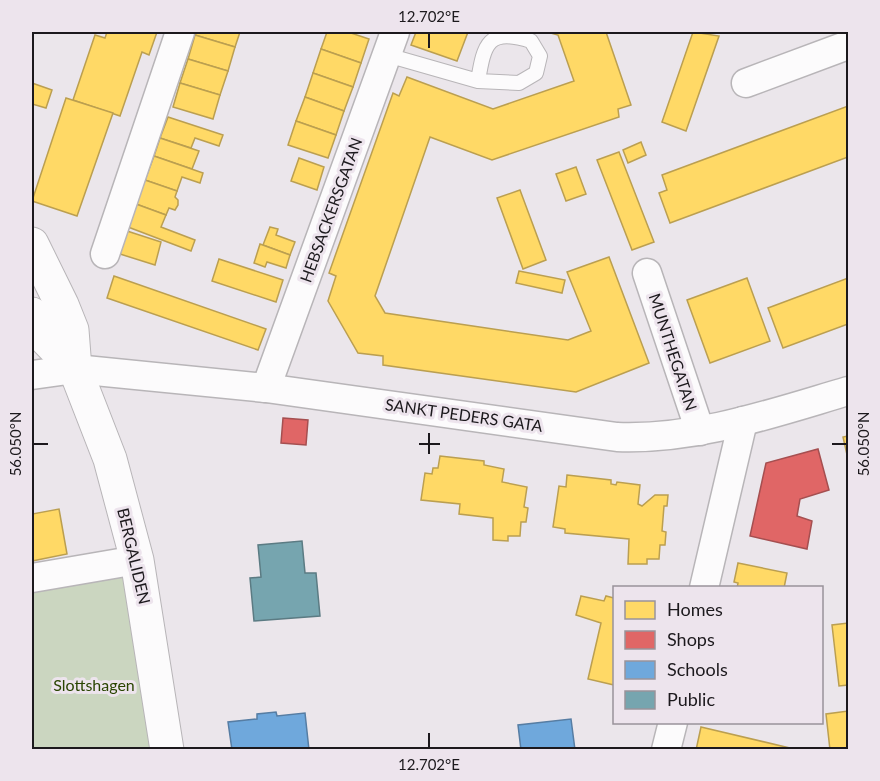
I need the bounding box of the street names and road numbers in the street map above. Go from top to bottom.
street label: HEBSACKERSGATAN [295,135,366,285]
street label: MUNTHEGATAN [646,291,701,413]
street label: SANKT PEDERS GATA [384,394,544,435]
street label: BERGALIDEN [114,506,155,606]

